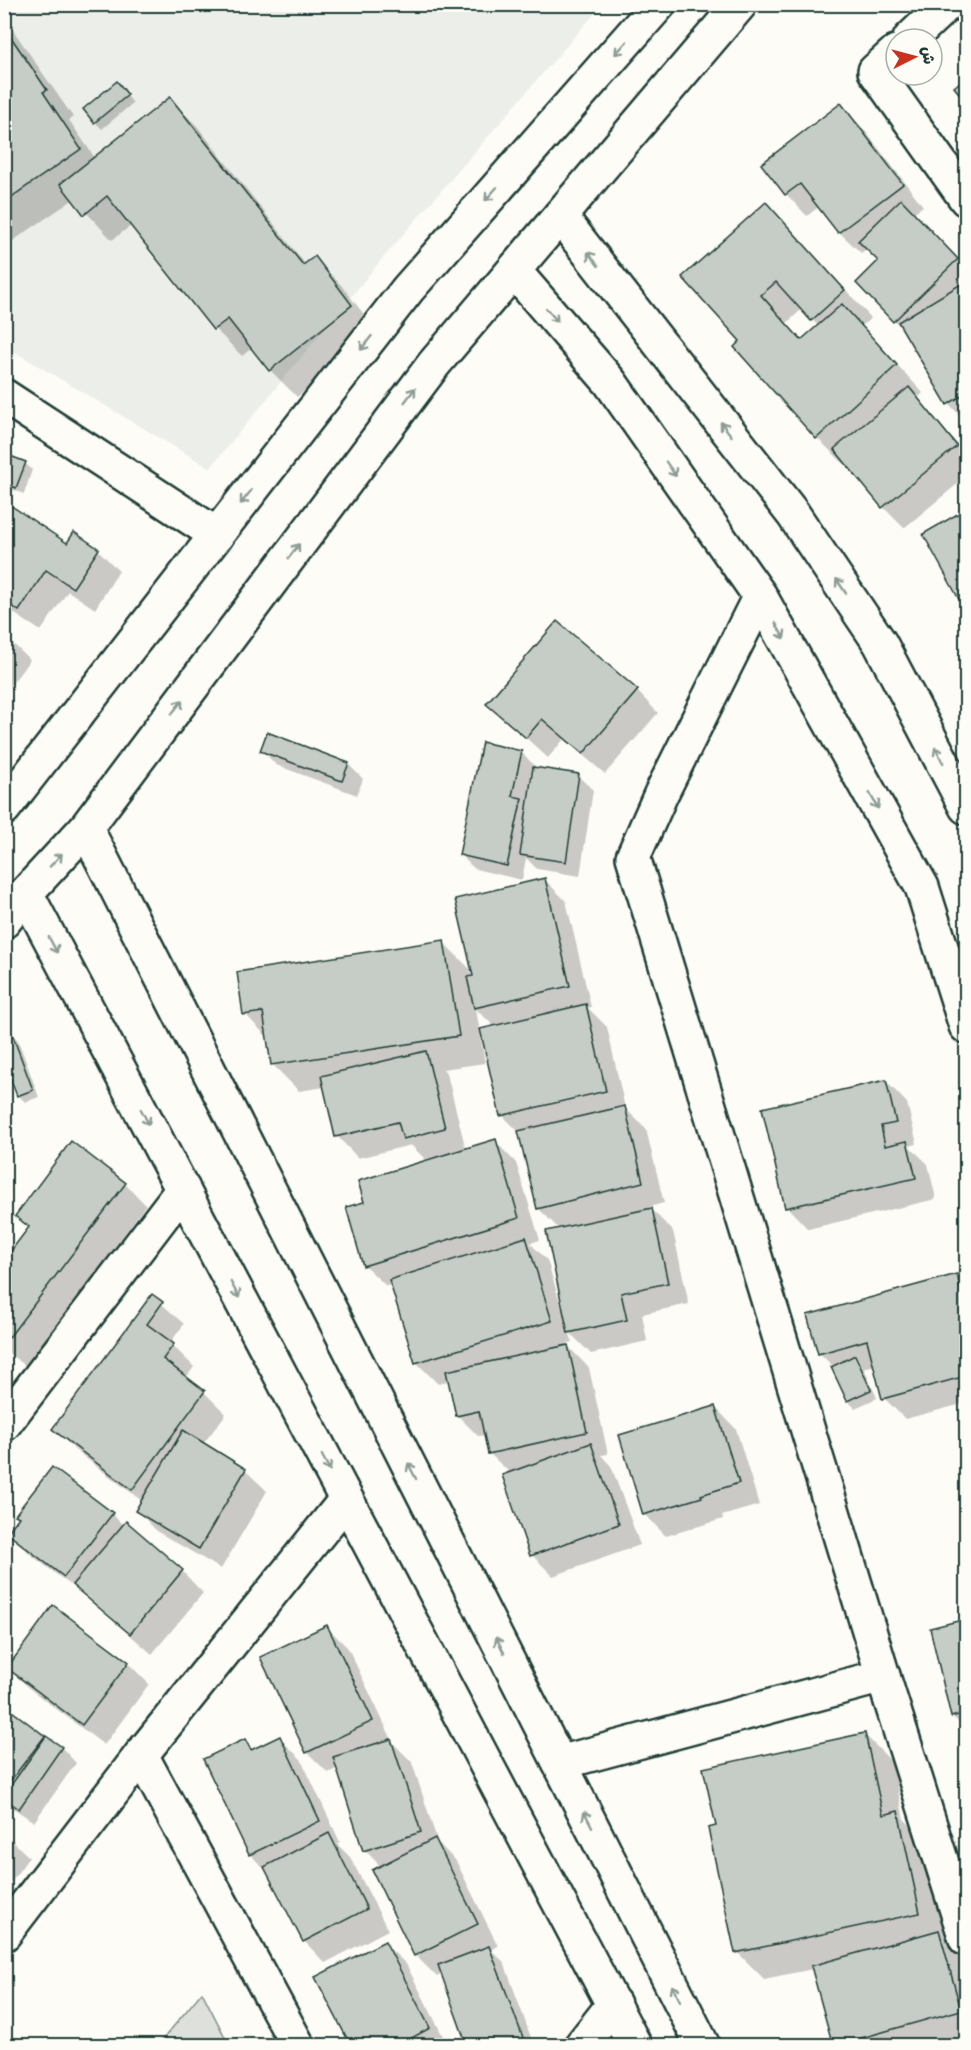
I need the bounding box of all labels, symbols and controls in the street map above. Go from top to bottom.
north arrow [884,27,944,87]
one-way arrow [614,40,628,55]
text: ش [914,46,941,66]
one-way arrow [484,186,498,201]
one-way arrow [587,251,600,267]
one-way arrow [545,307,559,322]
one-way arrow [359,335,372,351]
one-way arrow [404,388,417,404]
one-way arrow [720,421,733,437]
one-way arrow [665,460,677,477]
one-way arrow [240,489,253,505]
one-way arrow [287,544,300,560]
one-way arrow [835,579,847,595]
one-way arrow [775,621,786,639]
one-way arrow [170,700,183,716]
one-way arrow [933,747,945,764]
one-way arrow [868,792,880,809]
one-way arrow [49,853,63,868]
one-way arrow [47,936,59,953]
one-way arrow [139,1108,151,1125]
one-way arrow [230,1280,242,1298]
one-way arrow [320,1453,332,1471]
one-way arrow [405,1463,417,1481]
one-way arrow [494,1637,505,1655]
one-way arrow [582,1811,593,1829]
one-way arrow [670,1985,681,2003]

